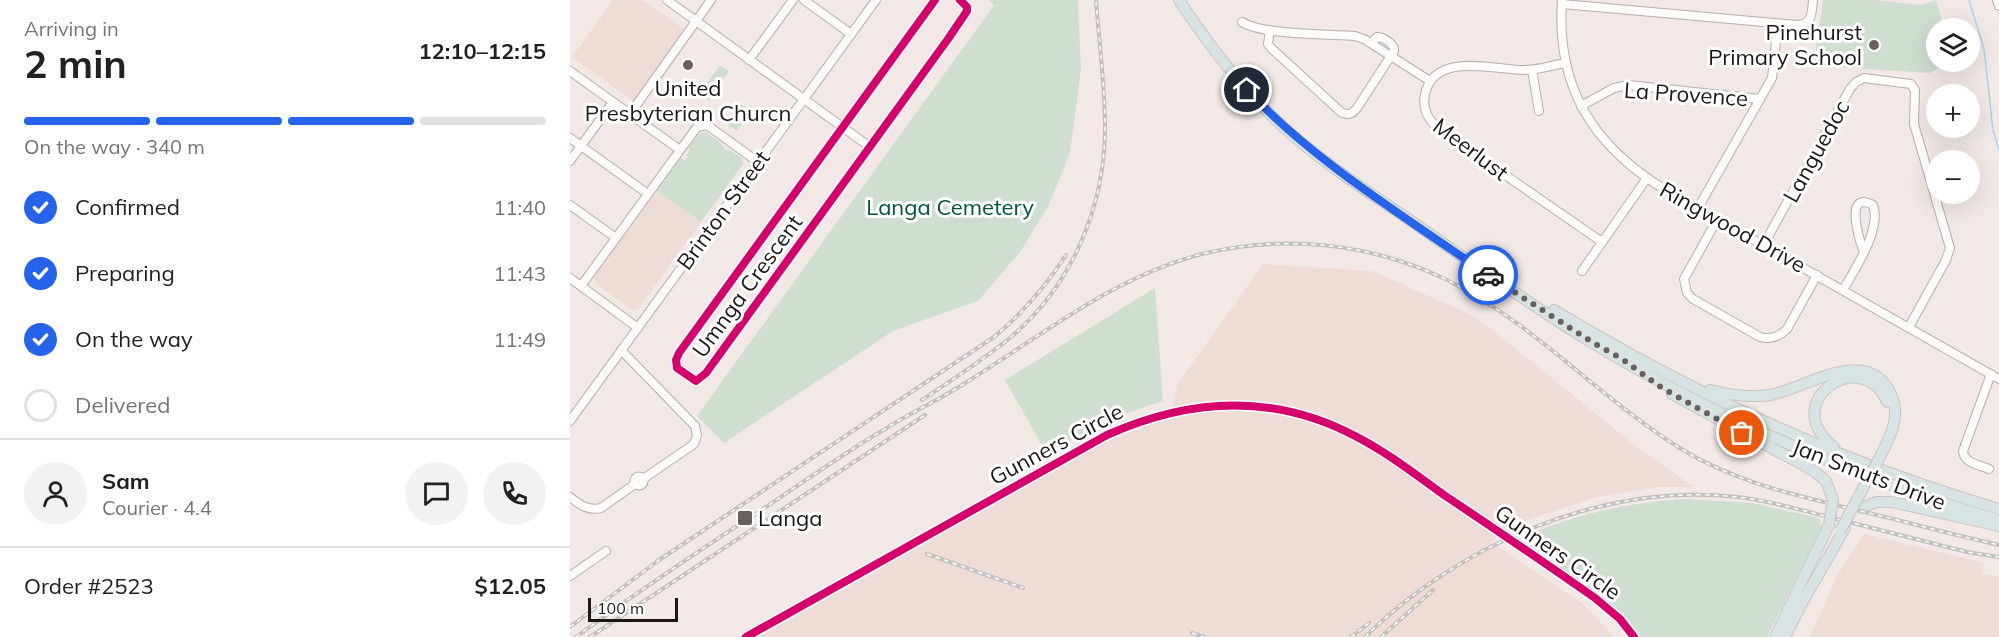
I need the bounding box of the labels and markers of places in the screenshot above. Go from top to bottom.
place label: Pinehurst Primary School [1708,18,1862,71]
marker: Pinehurst Primary School [1867,38,1881,52]
marker: United Presbyterian Churcn [681,58,695,72]
pin [1221,64,1272,115]
place label: United Presbyterian Churcn [585,74,791,127]
pin [1716,407,1767,458]
place label: Langa [758,504,823,532]
marker: Langa [736,509,754,527]

